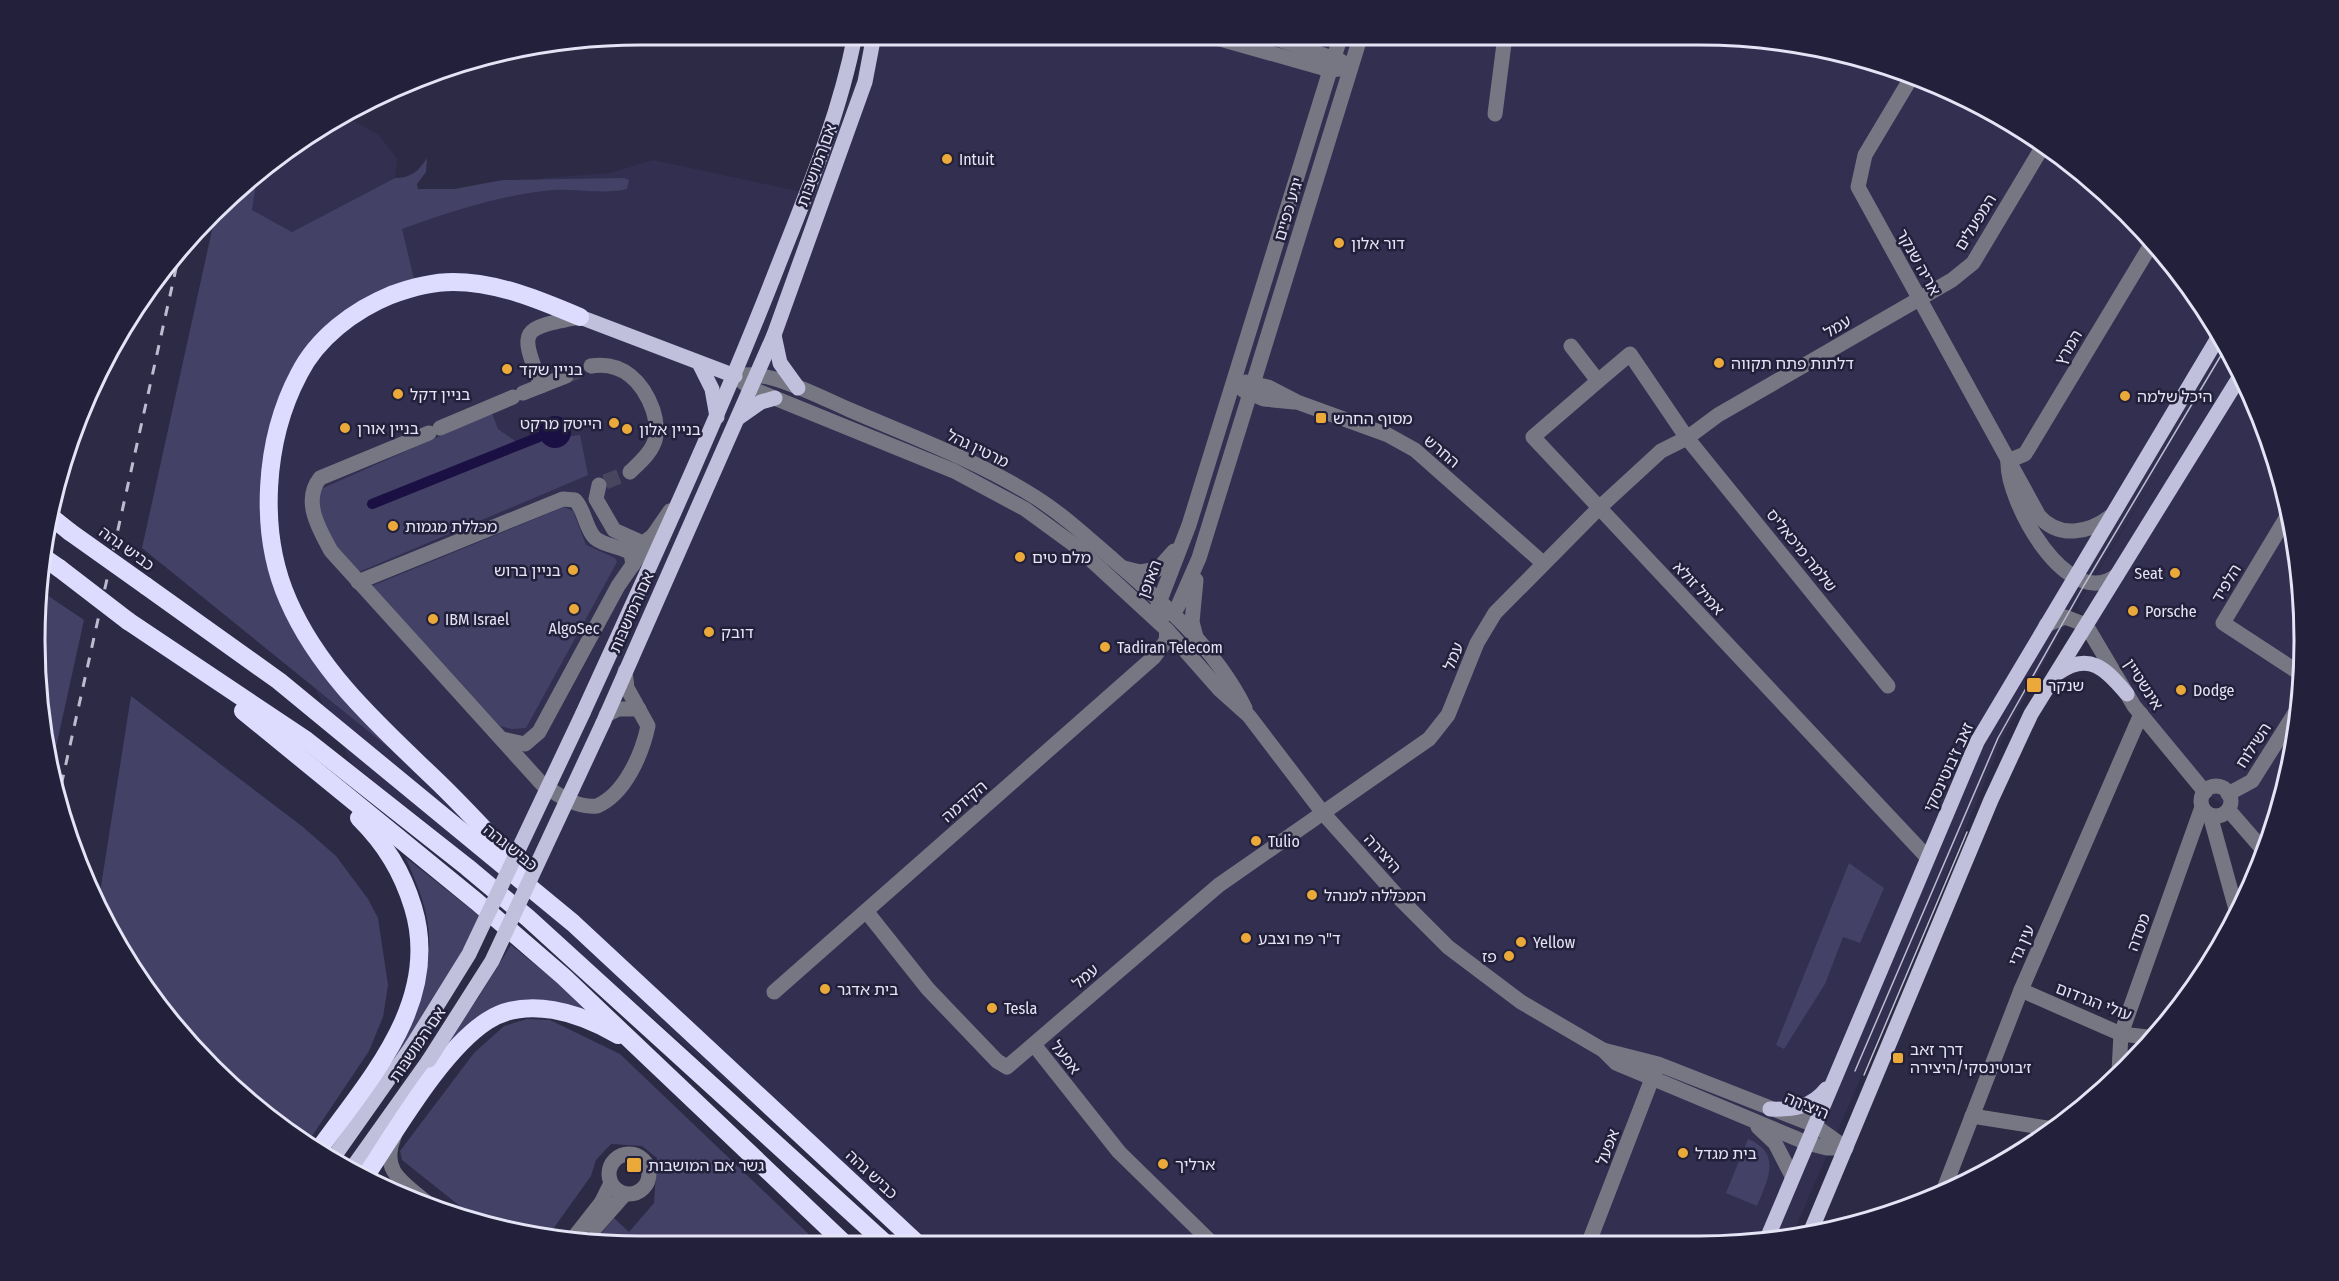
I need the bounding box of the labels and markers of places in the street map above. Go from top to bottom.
place label: Intuit [959,150,995,169]
marker: Intuit [940,152,954,166]
place label: דור אלון [1351,234,1405,253]
marker: דור אלון [1332,236,1346,250]
place label: דלתות פתח תקווה [1731,354,1854,373]
marker: דלתות פתח תקווה [1712,356,1726,370]
place label: בניין שקד [519,360,583,379]
marker: בניין שקד [500,362,514,376]
place label: בניין דקל [410,385,471,404]
marker: בניין דקל [391,387,405,401]
place label: היכל שלמה [2137,387,2213,406]
marker: היכל שלמה [2118,389,2132,403]
place label: מסוף החרש [1333,409,1413,428]
marker: מסוף החרש [1314,411,1328,425]
place label: הייטק מרקט [520,414,602,433]
marker: הייטק מרקט [607,416,621,430]
place label: בניין אורן [357,419,419,438]
place label: בניין אלון [639,420,701,439]
marker: בניין אורן [338,421,352,435]
marker: בניין אלון [620,422,634,436]
place label: מכללת מגמות [405,517,497,536]
marker: מכללת מגמות [386,519,400,533]
place label: מלם טים [1032,548,1091,567]
marker: מלם טים [1013,550,1027,564]
place label: בניין ברוש [494,561,561,580]
marker: בניין ברוש [566,563,580,577]
place label: Seat [2134,564,2164,583]
marker: Seat [2168,566,2182,580]
marker: AlgoSec [567,602,581,616]
place label: Porsche [2145,602,2197,621]
marker: Porsche [2126,604,2140,618]
place label: IBM Israel [445,610,509,629]
marker: IBM Israel [426,612,440,626]
place label: AlgoSec [548,619,600,638]
place label: דובק [721,623,754,642]
marker: דובק [702,625,716,639]
place label: Tadiran Telecom [1117,638,1223,657]
marker: Tadiran Telecom [1098,640,1112,654]
marker: שנקר [2025,676,2043,694]
place label: שנקר [2048,676,2084,695]
place label: Dodge [2193,681,2235,700]
marker: Dodge [2174,683,2188,697]
place label: Tulio [1268,832,1300,851]
marker: Tulio [1249,834,1263,848]
place label: המכללה למנהל [1324,886,1426,905]
marker: המכללה למנהל [1305,888,1319,902]
place label: ד"ר פח וצבע [1258,929,1341,948]
marker: ד"ר פח וצבע [1239,931,1253,945]
place label: Yellow [1533,933,1576,952]
marker: Yellow [1514,935,1528,949]
place label: פז [1482,947,1497,966]
marker: פז [1502,949,1516,963]
place label: בית אדגר [837,980,898,999]
marker: בית אדגר [818,982,832,996]
place label: Tesla [1004,999,1037,1018]
marker: Tesla [985,1001,999,1015]
place label: דרך זאב ז׳בוטינסקי/היצירה [1910,1040,2032,1077]
marker: דרך זאב ז׳בוטינסקי/היצירה [1891,1051,1905,1065]
place label: בית מגדל [1695,1144,1757,1163]
marker: בית מגדל [1676,1146,1690,1160]
place label: ארליך [1175,1155,1215,1174]
marker: גשר אם המושבות [625,1156,643,1174]
place label: גשר אם המושבות [648,1156,764,1175]
marker: ארליך [1156,1157,1170,1171]

